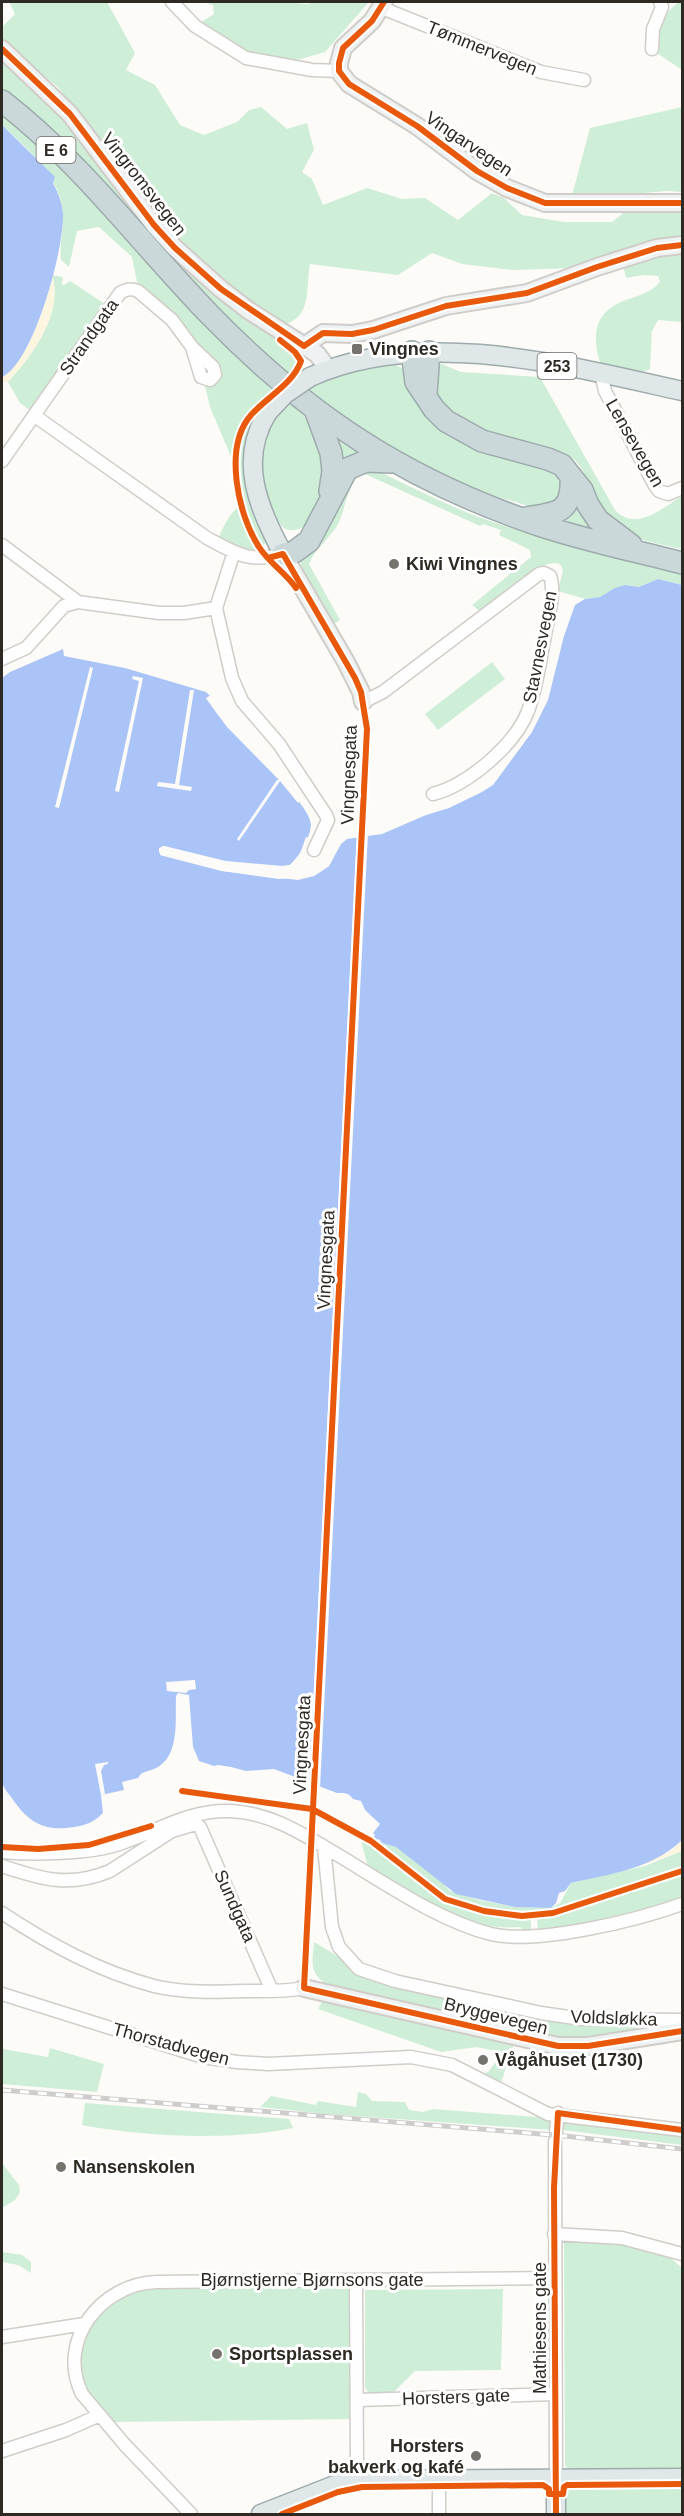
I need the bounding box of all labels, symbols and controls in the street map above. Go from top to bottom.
street label: Tømmervegen [424,17,540,79]
street label: Vingarvegen [422,108,516,180]
street label: Vingromsvegen [98,129,190,239]
road number: E 6 [36,137,76,163]
street label: Strandgata [56,294,123,379]
place label: Vingnes [369,339,439,359]
marker: Vingnes [350,342,364,356]
road number: 253 [538,353,576,379]
street label: Lensevegen [602,396,668,490]
place label: Kiwi Vingnes [406,554,518,574]
marker: Kiwi Vingnes [387,557,401,571]
street label: Stavnesvegen [519,589,561,705]
street label: Vingnesgata [337,724,361,825]
street label: Vingnesgata [313,1209,339,1310]
street label: Vingnesgata [289,1694,315,1795]
street label: Sundgata [210,1867,260,1946]
street label: Bryggevegen [442,1993,550,2039]
street label: Voldsløkka [570,2006,659,2030]
street label: Thorstadvegen [110,2019,232,2069]
place label: Vågåhuset (1730) [495,2050,643,2070]
marker: Vågåhuset (1730) [476,2053,490,2067]
place label: Nansenskolen [73,2157,195,2177]
marker: Nansenskolen [54,2160,68,2174]
street label: Mathiesens gate [530,2262,550,2394]
street label: Bjørnstjerne Bjørnsons gate [200,2270,424,2290]
place label: Sportsplassen [229,2344,353,2364]
marker: Sportsplassen [210,2347,224,2361]
street label: Horsters gate [402,2385,510,2409]
place label: Horsters bakverk og kafé [328,2436,464,2477]
marker: Horsters bakverk og kafé [469,2449,483,2463]

